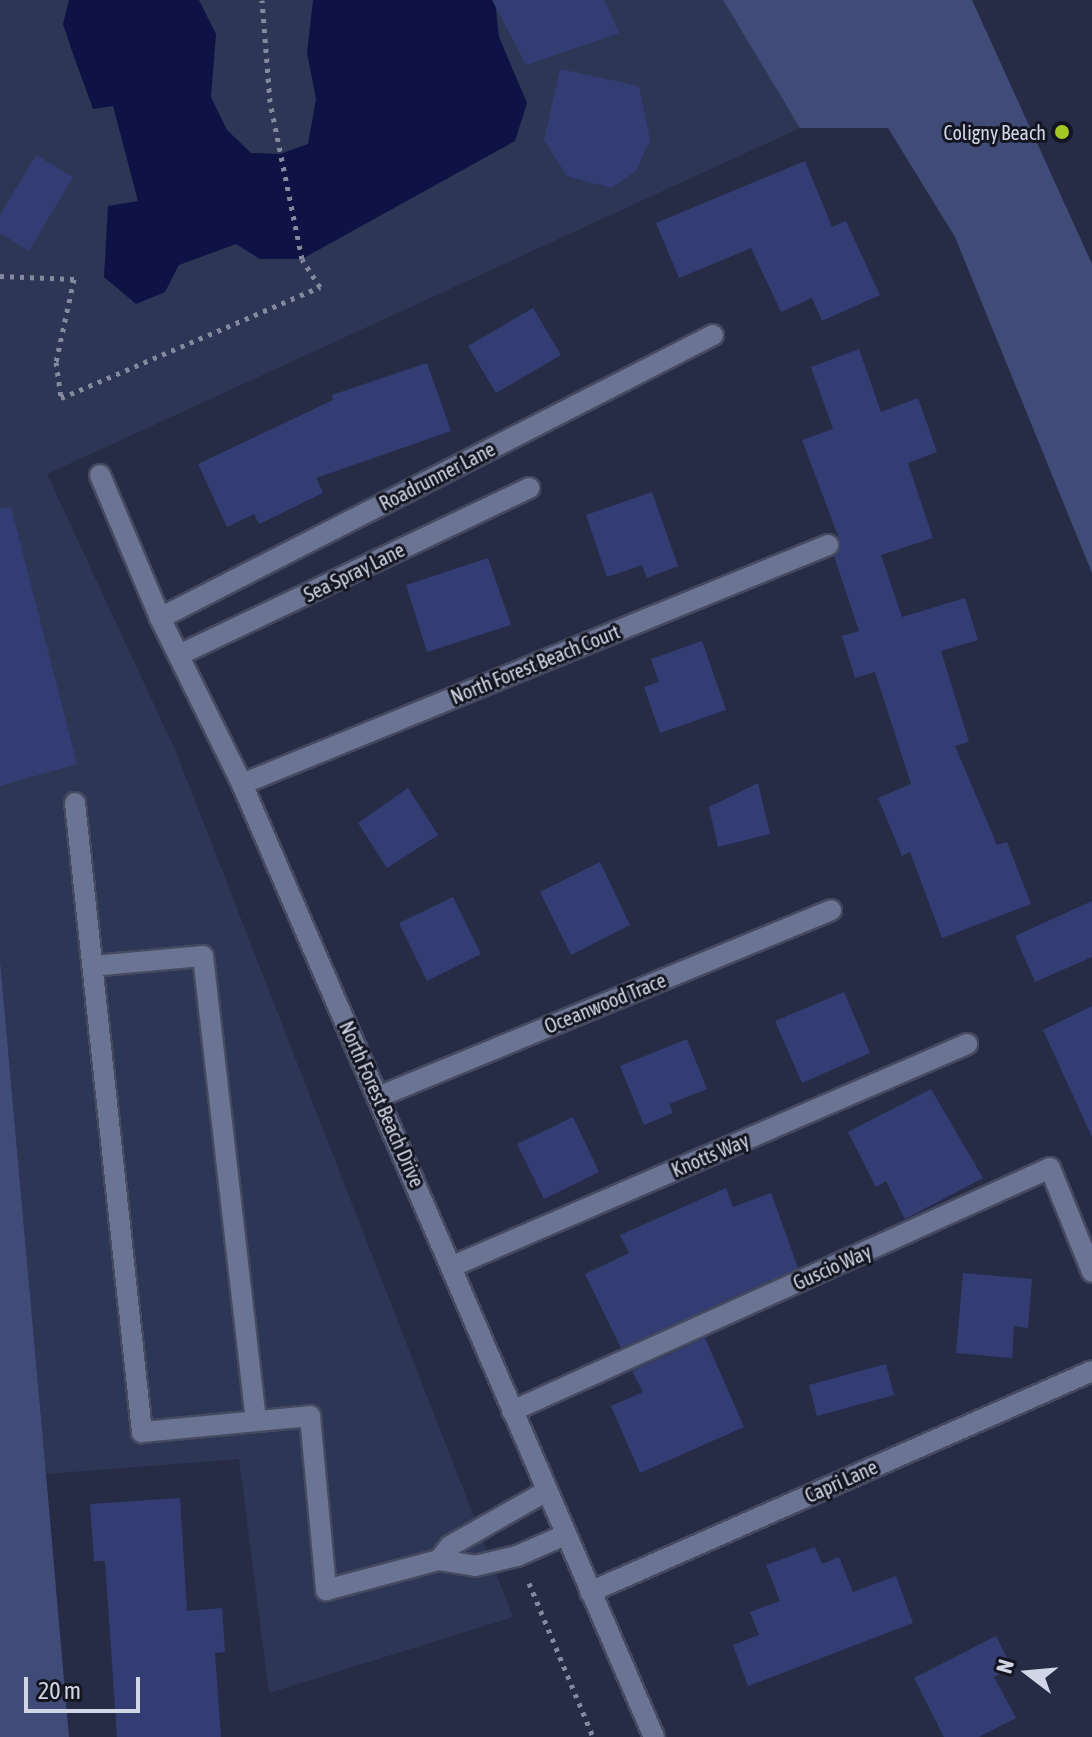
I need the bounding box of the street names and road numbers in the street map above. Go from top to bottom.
street label: Roadrunner Lane [375,437,499,515]
street label: Sea Spray Lane [300,537,408,607]
street label: North Forest Beach Court [447,619,623,709]
street label: Oceanwood Trace [541,968,669,1038]
street label: North Forest Beach Drive [335,1017,429,1191]
street label: Knotts Way [668,1128,752,1182]
street label: Guscio Way [789,1239,875,1295]
street label: Capri Lane [801,1454,881,1508]

